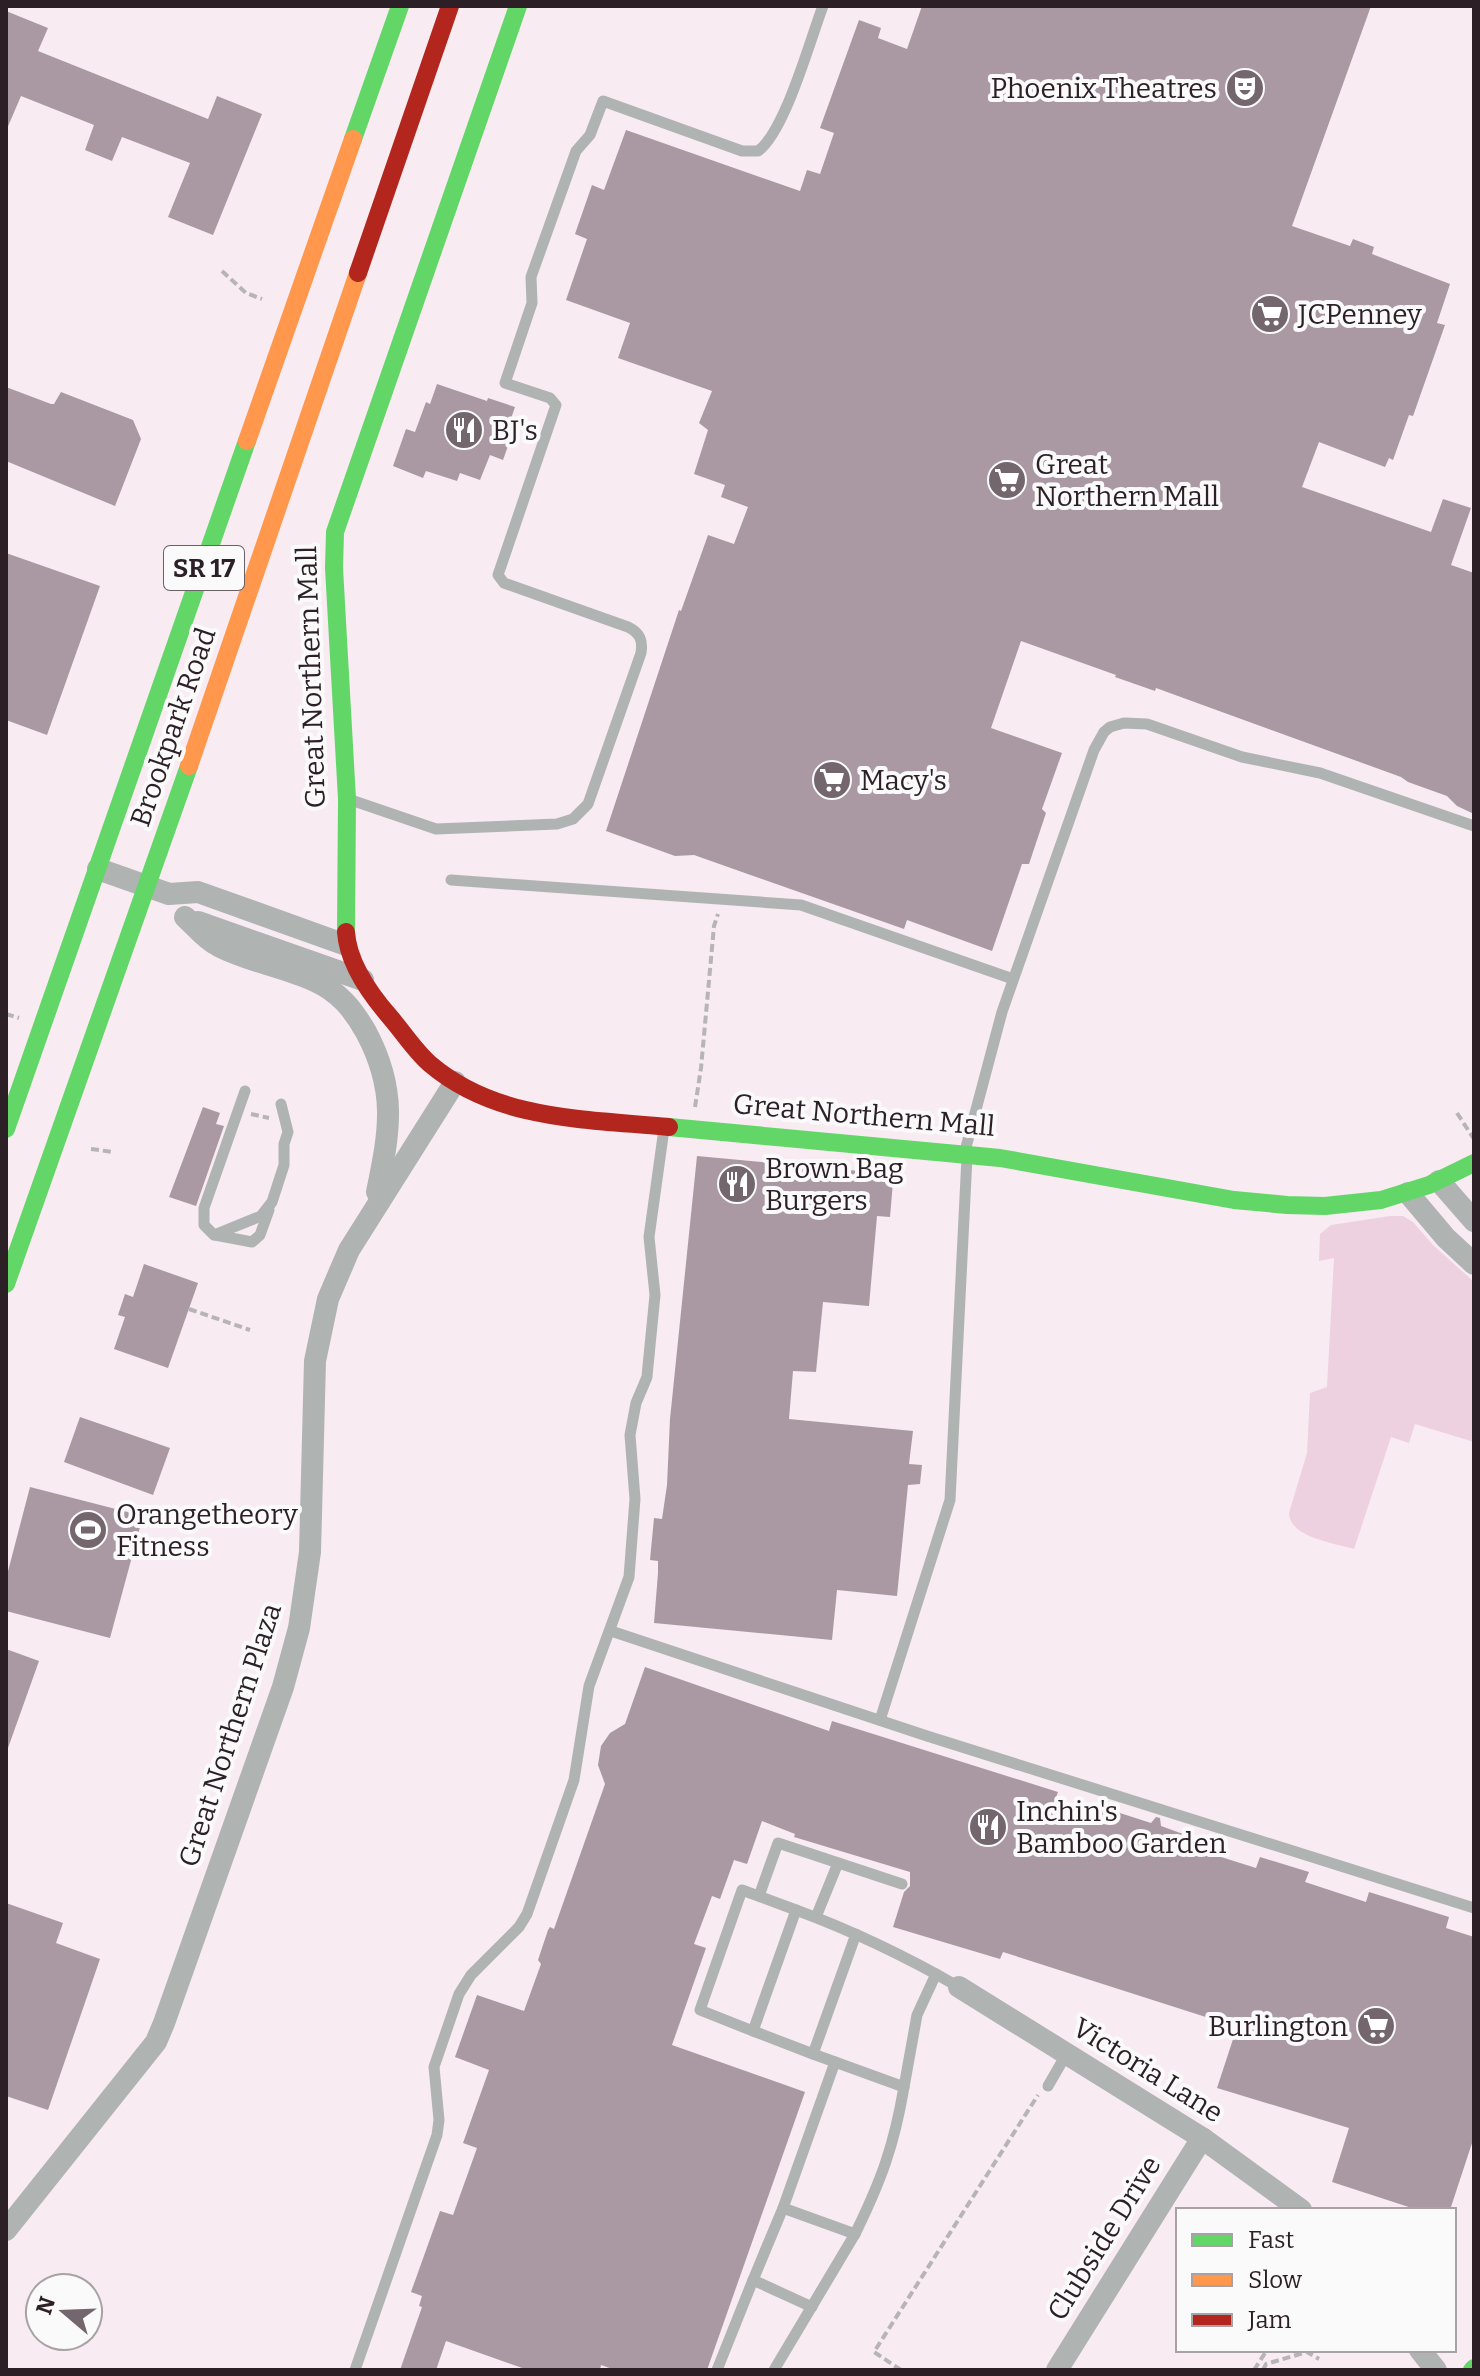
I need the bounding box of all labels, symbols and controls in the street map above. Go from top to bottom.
theatre icon: Phoenix Theatres [1224,67,1266,109]
place label: Phoenix Theatres [991,72,1217,105]
supermarket icon: JCPenney [1249,293,1291,335]
place label: JCPenney [1297,298,1422,331]
restaurant icon: BJ's [443,409,485,451]
place label: BJ's [492,414,538,447]
place label: Great Northern Mall [1035,448,1219,513]
supermarket icon: Great Northern Mall [986,459,1028,501]
street label: Great Northern Mall [290,545,332,809]
road number: SR 17 [164,546,244,590]
street label: Brookpark Road [124,623,222,831]
supermarket icon: Macy's [811,759,853,801]
place label: Macy's [860,764,947,797]
street label: Great Northern Mall [732,1087,996,1143]
place label: Brown Bag Burgers [765,1152,904,1217]
restaurant icon: Brown Bag Burgers [716,1163,758,1205]
place label: Orangetheory Fitness [116,1498,298,1563]
sports icon: Orangetheory Fitness [67,1509,109,1551]
street label: Great Northern Plaza [172,1599,288,1871]
place label: Inchin's Bamboo Garden [1016,1795,1227,1860]
restaurant icon: Inchin's Bamboo Garden [967,1806,1009,1848]
supermarket icon: Burlington [1355,2005,1397,2047]
place label: Burlington [1208,2010,1348,2043]
street label: Victoria Lane [1067,2011,1229,2129]
street label: Clubside Drive [1040,2150,1168,2326]
legend [1176,2208,1456,2352]
text: Fast [1248,2226,1294,2254]
text: Slow [1248,2266,1303,2294]
north arrow [24,2272,104,2352]
text: N [30,2293,61,2318]
text: Jam [1247,2306,1292,2334]

